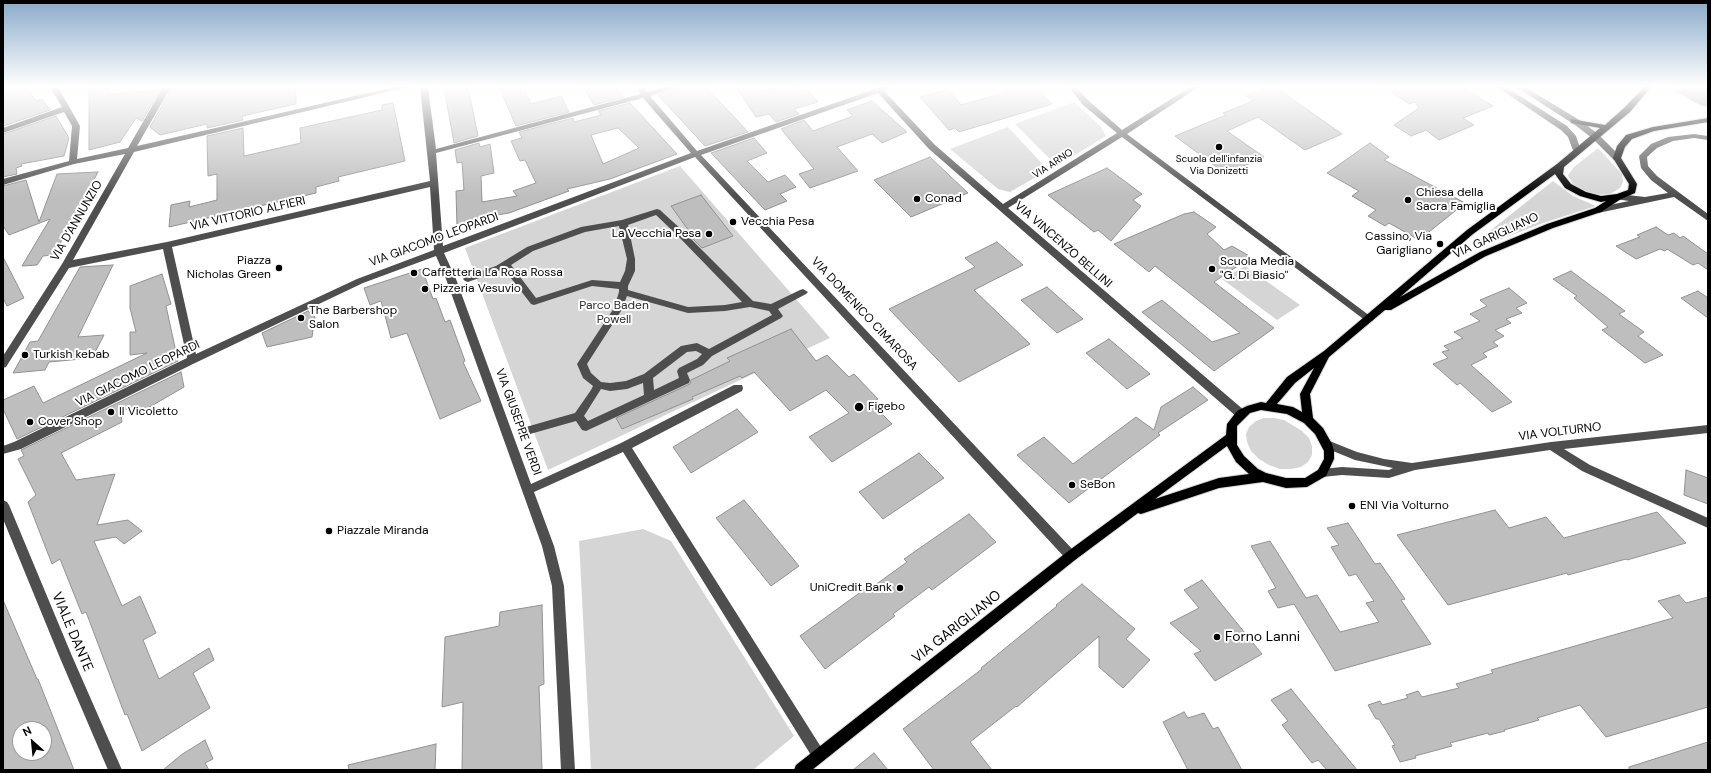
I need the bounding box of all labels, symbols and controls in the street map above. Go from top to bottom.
marker: Scuola dell'infanzia Via Donizetti [1214,142,1224,152]
street label: VIA ARNO [1031,147,1075,181]
place label: Scuola dell'infanzia Via Donizetti [1176,153,1262,176]
street label: VIA D'ANNUNZIO [48,178,106,264]
place label: Chiesa della Sacra Famiglia [1416,186,1495,214]
place label: Conad [925,192,962,206]
street label: VIA VITTORIO ALFIERI [189,194,307,234]
marker: Conad [912,194,922,204]
marker: Chiesa della Sacra Famiglia [1403,195,1413,205]
street label: VIA VINCENZO BELLINI [1011,199,1115,291]
street label: VIA GIACOMO LEOPARDI [367,210,501,270]
street label: VIA GARIGLIANO [1451,210,1541,262]
place label: Vecchia Pesa [741,215,814,229]
marker: Vecchia Pesa [728,217,738,227]
place label: La Vecchia Pesa [612,227,701,241]
marker: La Vecchia Pesa [704,229,714,239]
place label: Cassino, Via Garigliano [1365,230,1432,258]
marker: Cassino, Via Garigliano [1435,239,1445,249]
place label: Piazza Nicholas Green [187,254,271,282]
street label: VIA DOMENICO CIMAROSA [808,254,920,374]
place label: Scuola Media "G. Di Biasio" [1220,255,1294,283]
marker: Piazza Nicholas Green [274,263,284,273]
marker: Scuola Media "G. Di Biasio" [1207,264,1217,274]
place label: Caffetteria La Rosa Rossa [422,266,563,280]
marker: Caffetteria La Rosa Rossa [409,268,419,278]
place label: Pizzeria Vesuvio [433,282,521,296]
marker: Pizzeria Vesuvio [420,284,430,294]
park label: Parco Baden Powell [579,299,649,327]
place label: The Barbershop Salon [309,304,397,332]
marker: The Barbershop Salon [296,313,306,323]
street label: VIA GIACOMO LEOPARDI [74,338,202,410]
place label: Turkish kebab [33,348,109,362]
marker: Turkish kebab [20,350,30,360]
street label: VIA GIUSEPPE VERDI [492,367,544,477]
place label: Figebo [868,400,905,414]
marker: Figebo [853,401,865,413]
place label: Il Vicoletto [119,405,178,419]
marker: Il Vicoletto [106,407,116,417]
place label: Cover Shop [38,415,102,429]
marker: Cover Shop [25,417,35,427]
street label: VIA VOLTURNO [1518,420,1602,444]
place label: SeBon [1080,478,1115,492]
marker: SeBon [1067,480,1077,490]
place label: ENI Via Volturno [1360,499,1449,513]
marker: ENI Via Volturno [1347,501,1357,511]
place label: Piazzale Miranda [337,524,428,538]
marker: Piazzale Miranda [324,526,334,536]
place label: UniCredit Bank [810,581,892,595]
marker: UniCredit Bank [895,583,905,593]
street label: VIA GARIGLIANO [909,587,1005,667]
street label: VIALE DANTE [48,590,96,674]
place label: Forno Lanni [1225,629,1300,645]
marker: Forno Lanni [1212,632,1222,642]
north arrow [12,721,52,761]
text: N [20,723,34,739]

